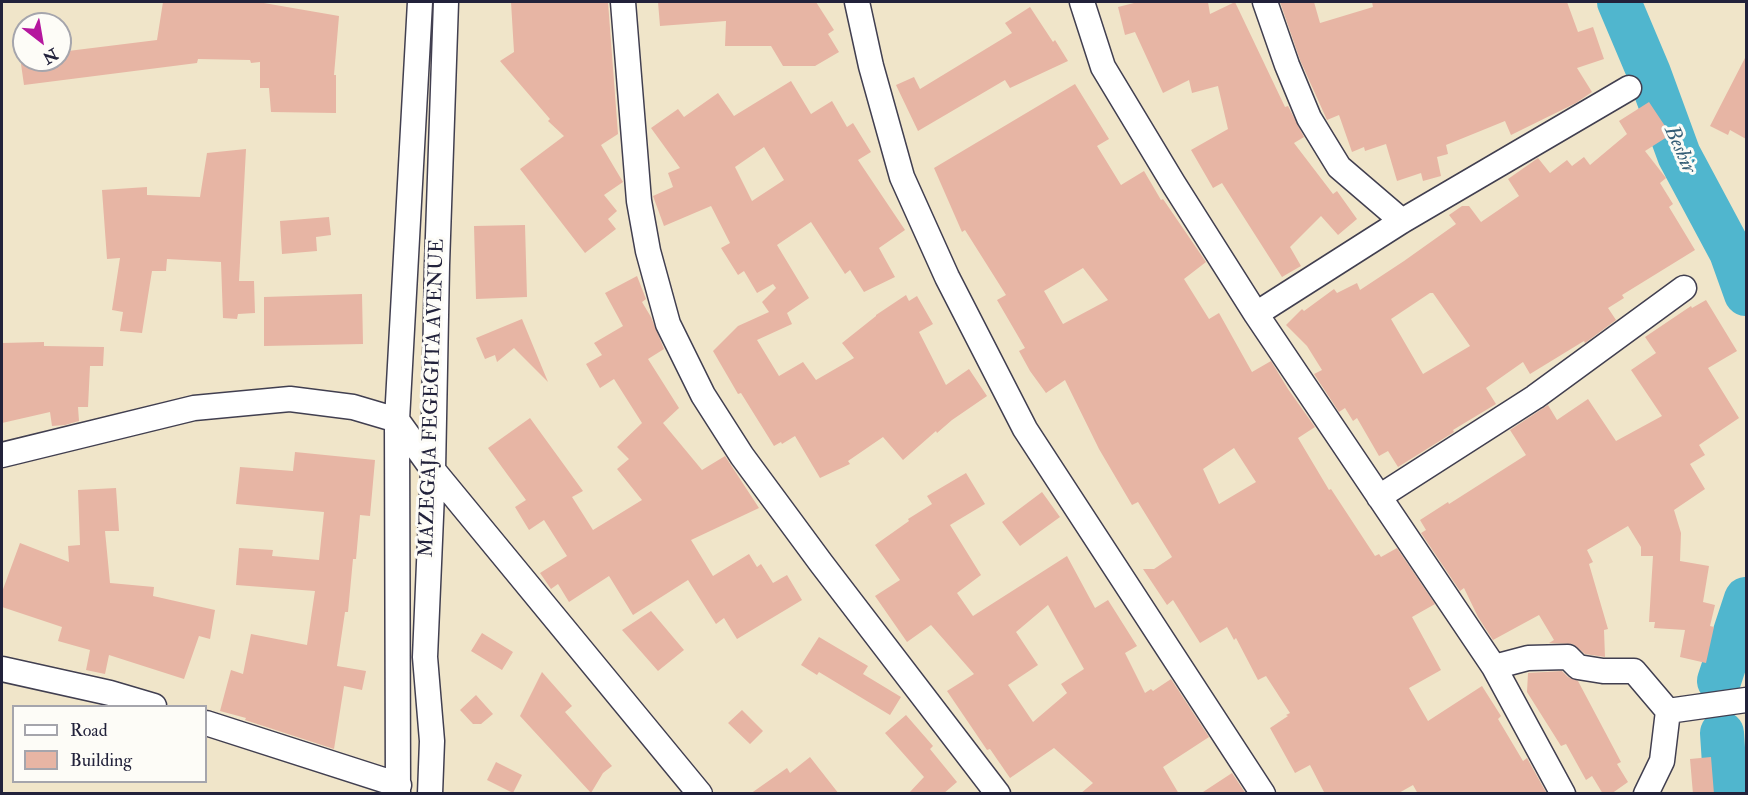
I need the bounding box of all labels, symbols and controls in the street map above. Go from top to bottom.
north arrow [12,12,72,72]
text: N [39,43,62,68]
water label: Beshir [1657,122,1701,178]
street label: MAZEGAJA FEGEGITA AVENUE [415,238,451,558]
legend [12,705,207,783]
text: Road [70,719,108,742]
text: Building [70,749,132,772]

